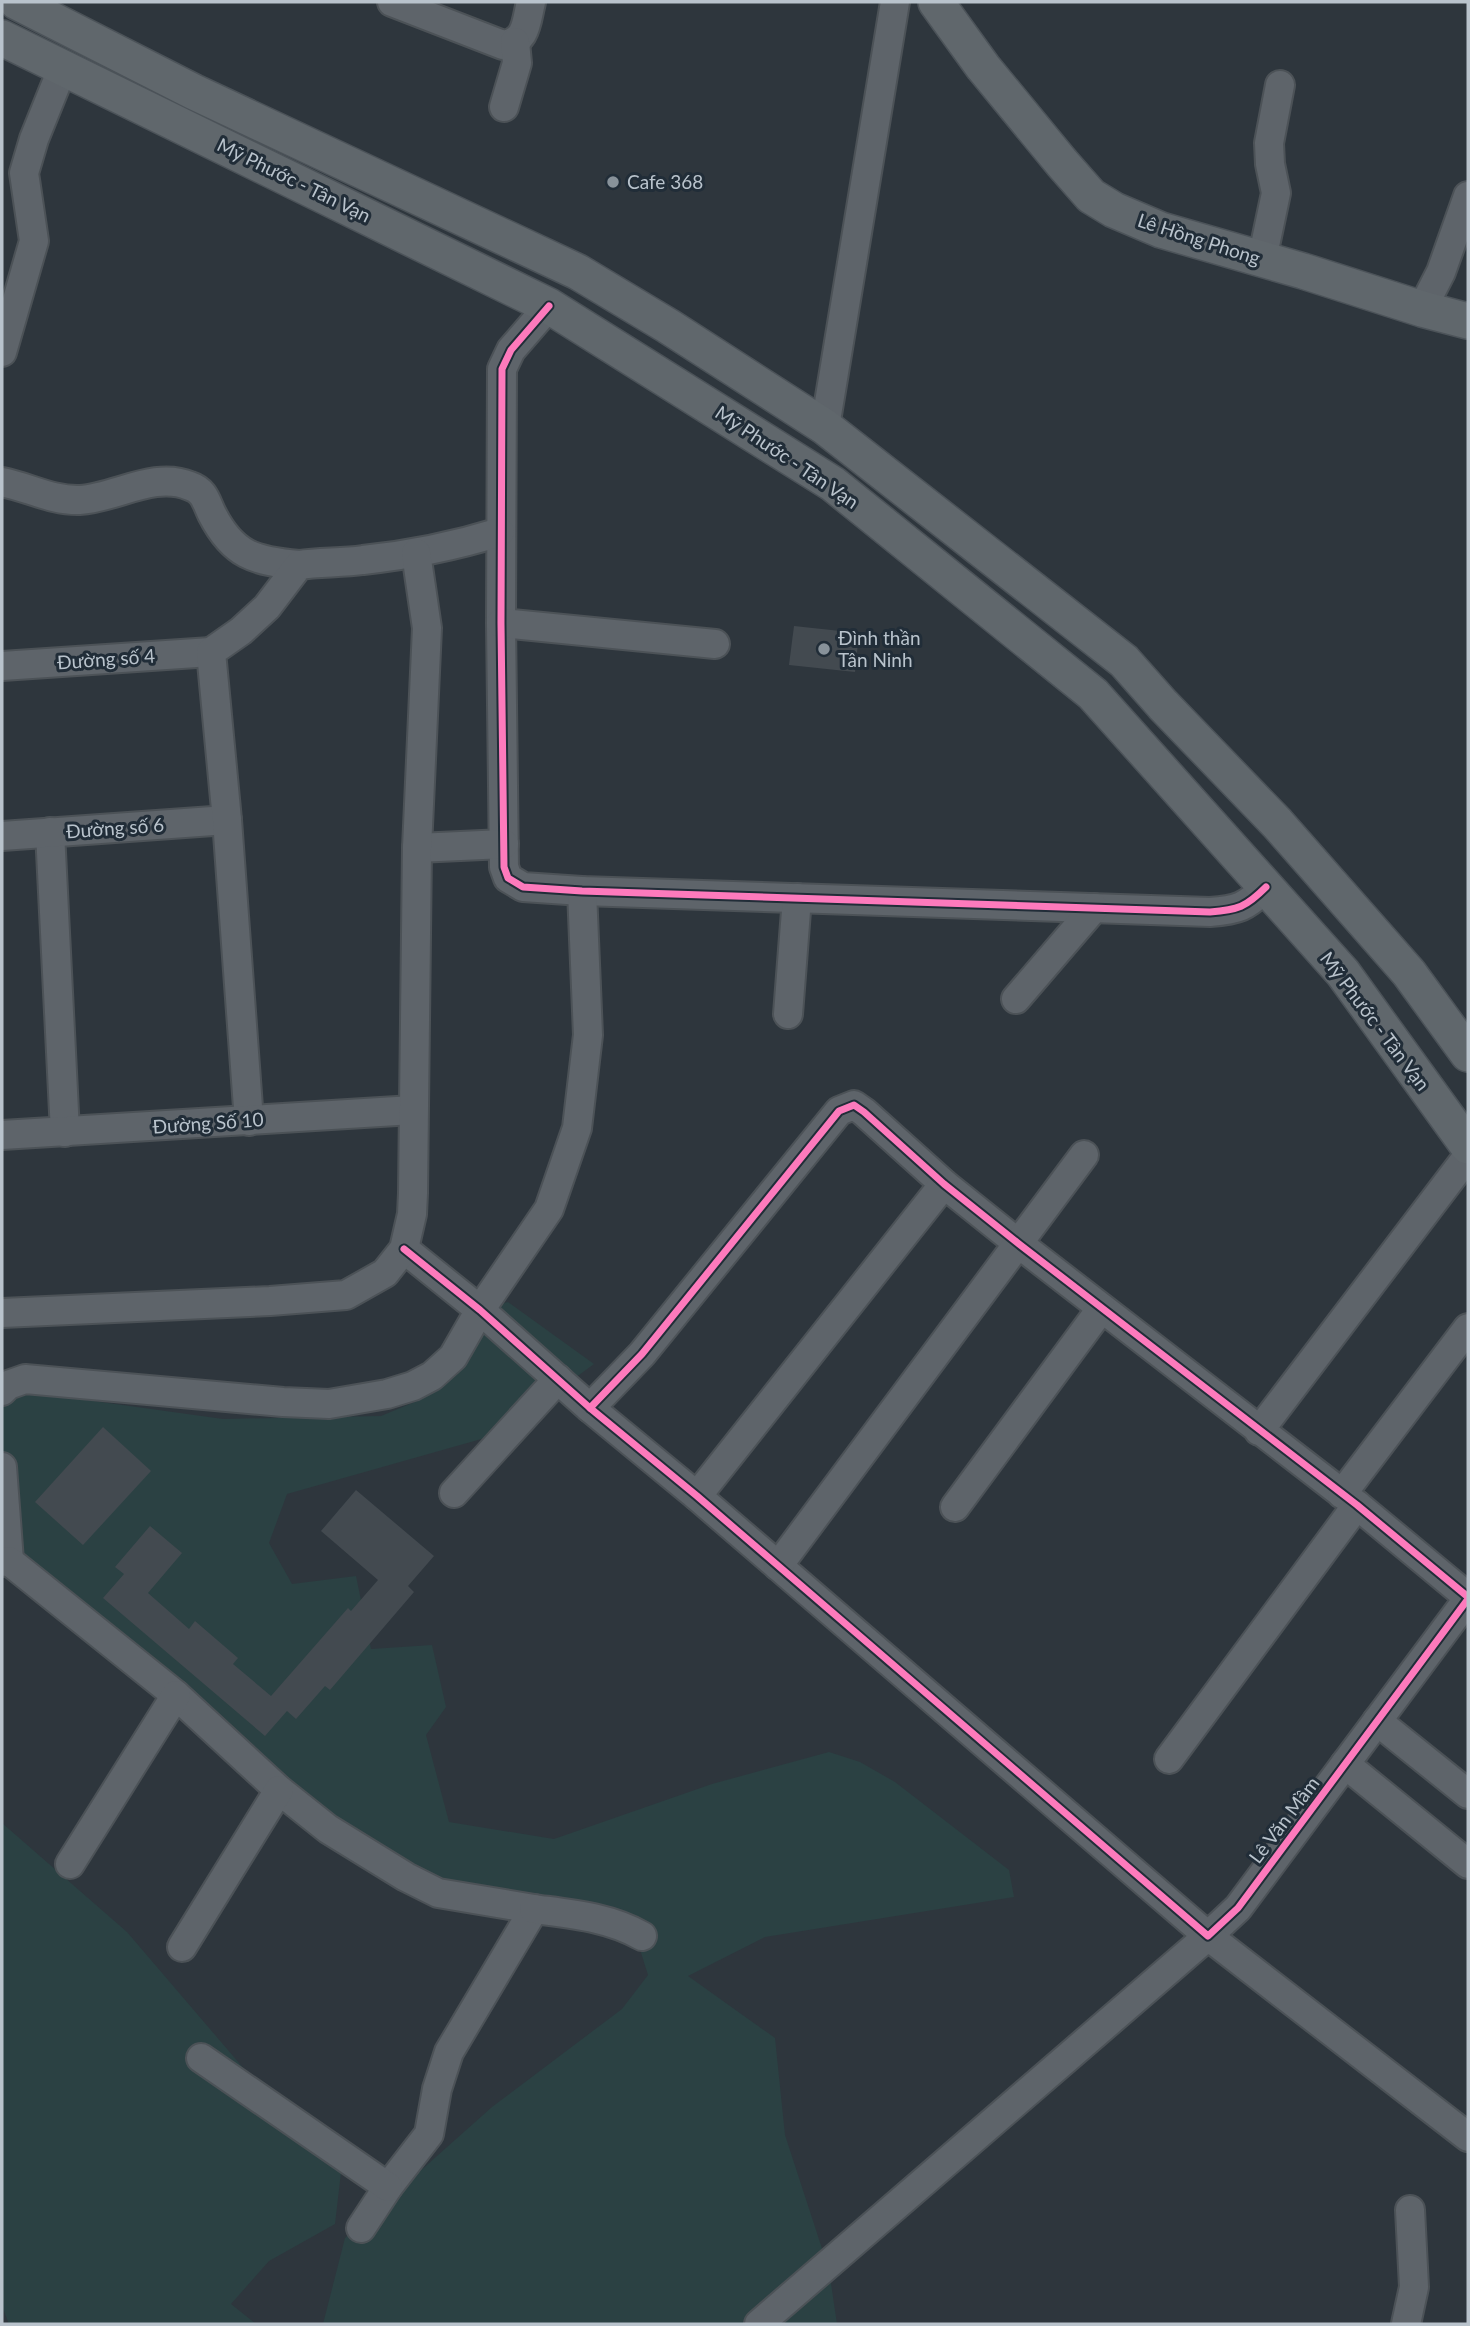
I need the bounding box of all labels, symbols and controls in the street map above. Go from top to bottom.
street label: Mỹ Phước - Tân Vạn [214,132,375,227]
place label: Cafe 368 [627,170,703,193]
marker: Cafe 368 [605,174,621,190]
street label: Lê Hồng Phong [1135,208,1263,269]
street label: Mỹ Phước - Tân Vạn [711,400,863,513]
place label: Đình thần Tân Ninh [838,626,921,671]
marker: Đình thần Tân Ninh [816,641,832,657]
street label: Đường số 4 [56,644,156,673]
street label: Đường số 6 [65,813,165,842]
street label: Mỹ Phước - Tân Vạn [1316,947,1435,1095]
street label: Đường Số 10 [152,1107,264,1138]
street label: Lê Văn Mầm [1244,1772,1324,1867]

